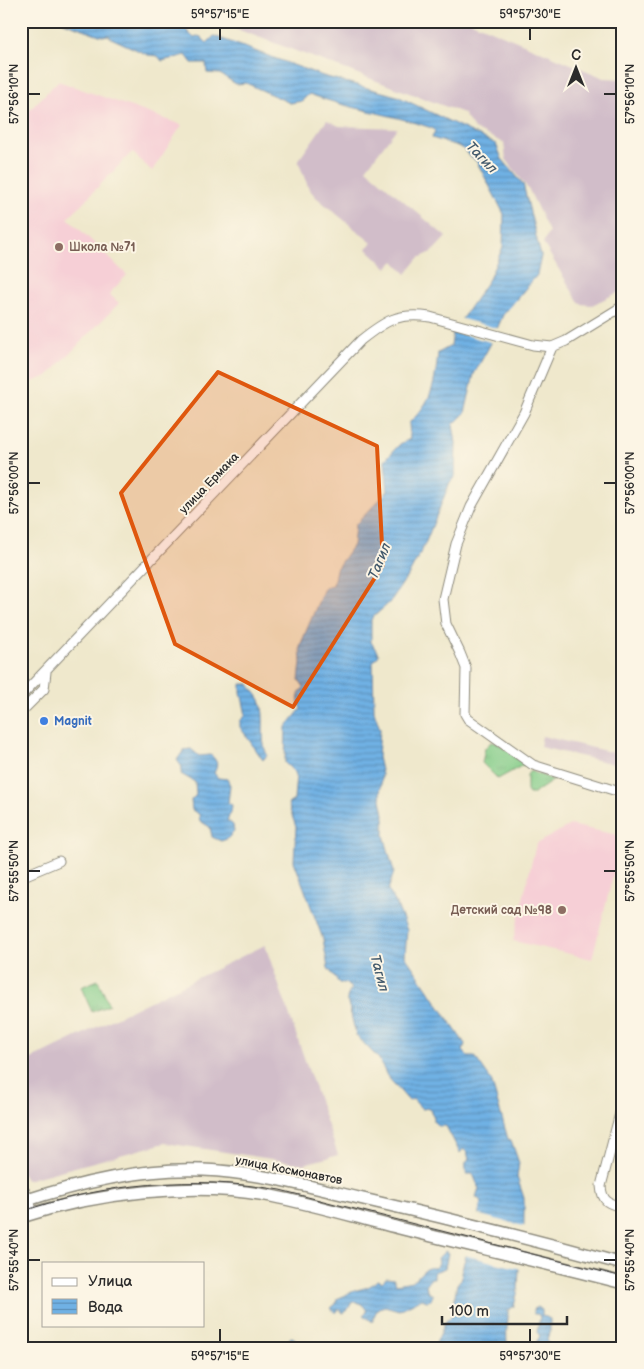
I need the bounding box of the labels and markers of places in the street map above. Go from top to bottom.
place label: Школа №71 [69,240,136,255]
marker: Школа №71 [53,241,65,253]
place label: Magnit [54,714,92,729]
marker: Magnit [38,715,50,727]
place label: Детский сад №98 [451,903,552,918]
marker: Детский сад №98 [556,904,568,916]

